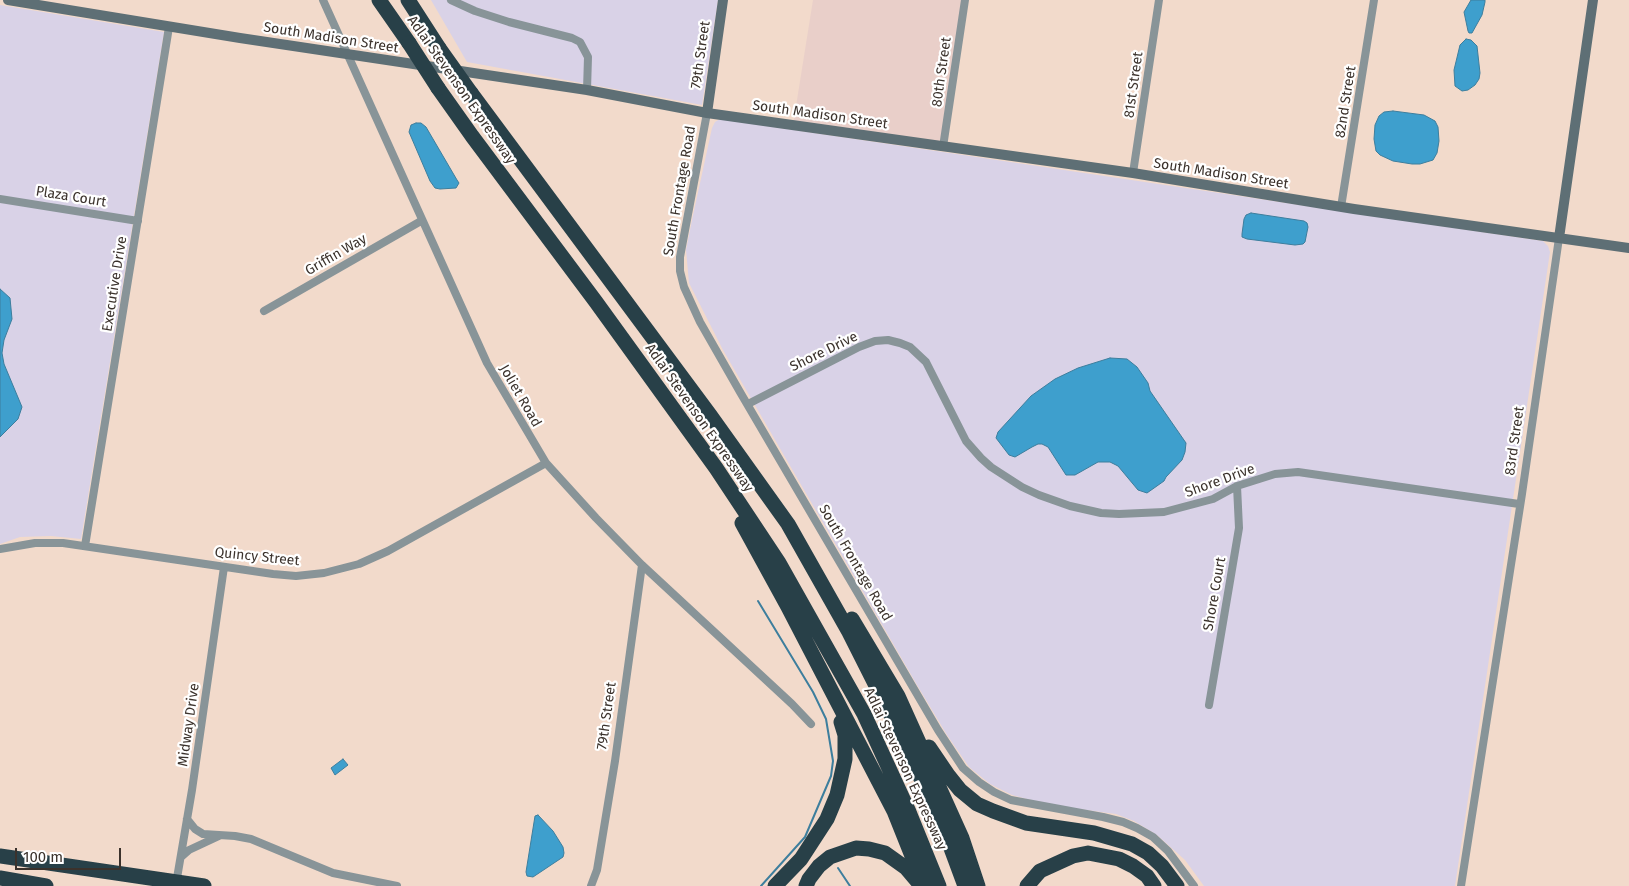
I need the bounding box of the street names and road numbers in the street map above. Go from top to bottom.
street label: Adlai Stevenson Expressway [403,13,519,167]
street label: South Madison Street [262,19,400,57]
street label: 79th Street [688,20,714,90]
street label: 80th Street [929,36,955,108]
street label: 81st Street [1121,51,1147,119]
street label: 82nd Street [1332,65,1360,139]
street label: South Madison Street [751,97,889,133]
street label: South Frontage Road [660,125,700,257]
street label: South Madison Street [1152,155,1290,193]
street label: Plaza Court [35,183,107,211]
street label: Griffin Way [302,231,370,279]
street label: Executive Drive [99,235,131,333]
street label: Shore Drive [787,328,861,376]
street label: Adlai Stevenson Expressway [641,341,757,495]
street label: Joliet Road [495,362,545,430]
street label: 83rd Street [1502,405,1528,477]
street label: Shore Drive [1183,461,1257,501]
street label: South Frontage Road [815,502,895,624]
street label: Quincy Street [214,544,300,570]
street label: Shore Court [1200,556,1230,632]
street label: 79th Street [594,681,620,751]
street label: Midway Drive [175,682,203,768]
street label: Adlai Stevenson Expressway [860,685,950,853]

